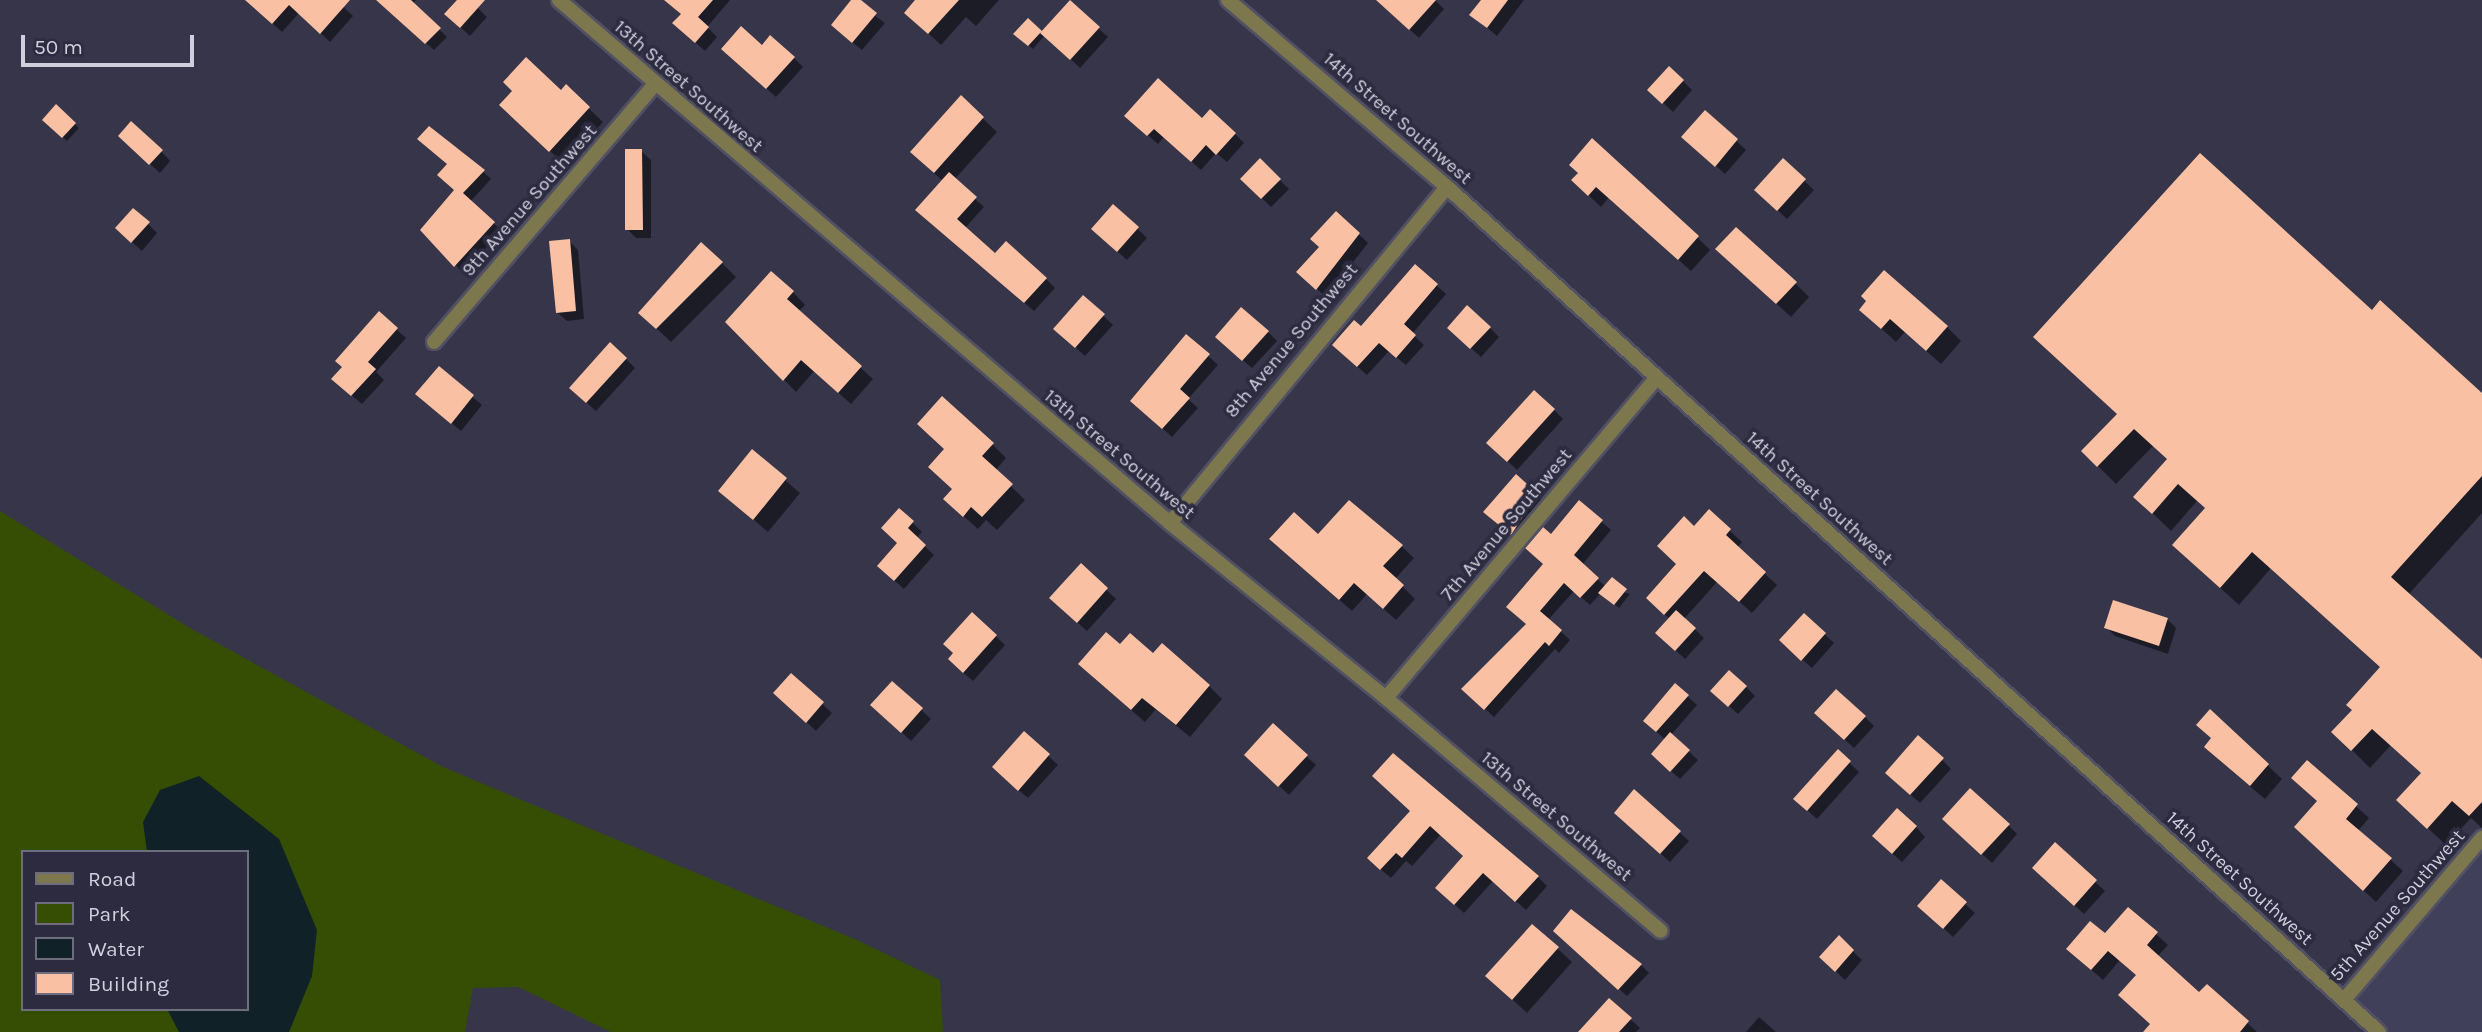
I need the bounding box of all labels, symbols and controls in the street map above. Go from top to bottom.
street label: 13th Street Southwest [609,16,767,158]
scale bar [24,21,198,65]
text: 50 m [34,35,83,59]
street label: 14th Street Southwest [1318,48,1476,190]
street label: 9th Avenue Southwest [458,120,602,282]
street label: 8th Avenue Southwest [1221,259,1363,423]
street label: 13th Street Southwest [1039,385,1199,525]
street label: 14th Street Southwest [1741,427,1897,571]
street label: 7th Avenue Southwest [1437,444,1577,606]
street label: 13th Street Southwest [1476,747,1636,887]
street label: 14th Street Southwest [2161,807,2317,951]
street label: 5th Avenue Southwest [2326,825,2470,987]
legend [21,850,248,1011]
text: Road [88,867,136,891]
text: Park [88,902,131,926]
text: Water [88,937,144,961]
text: Building [88,972,169,996]

